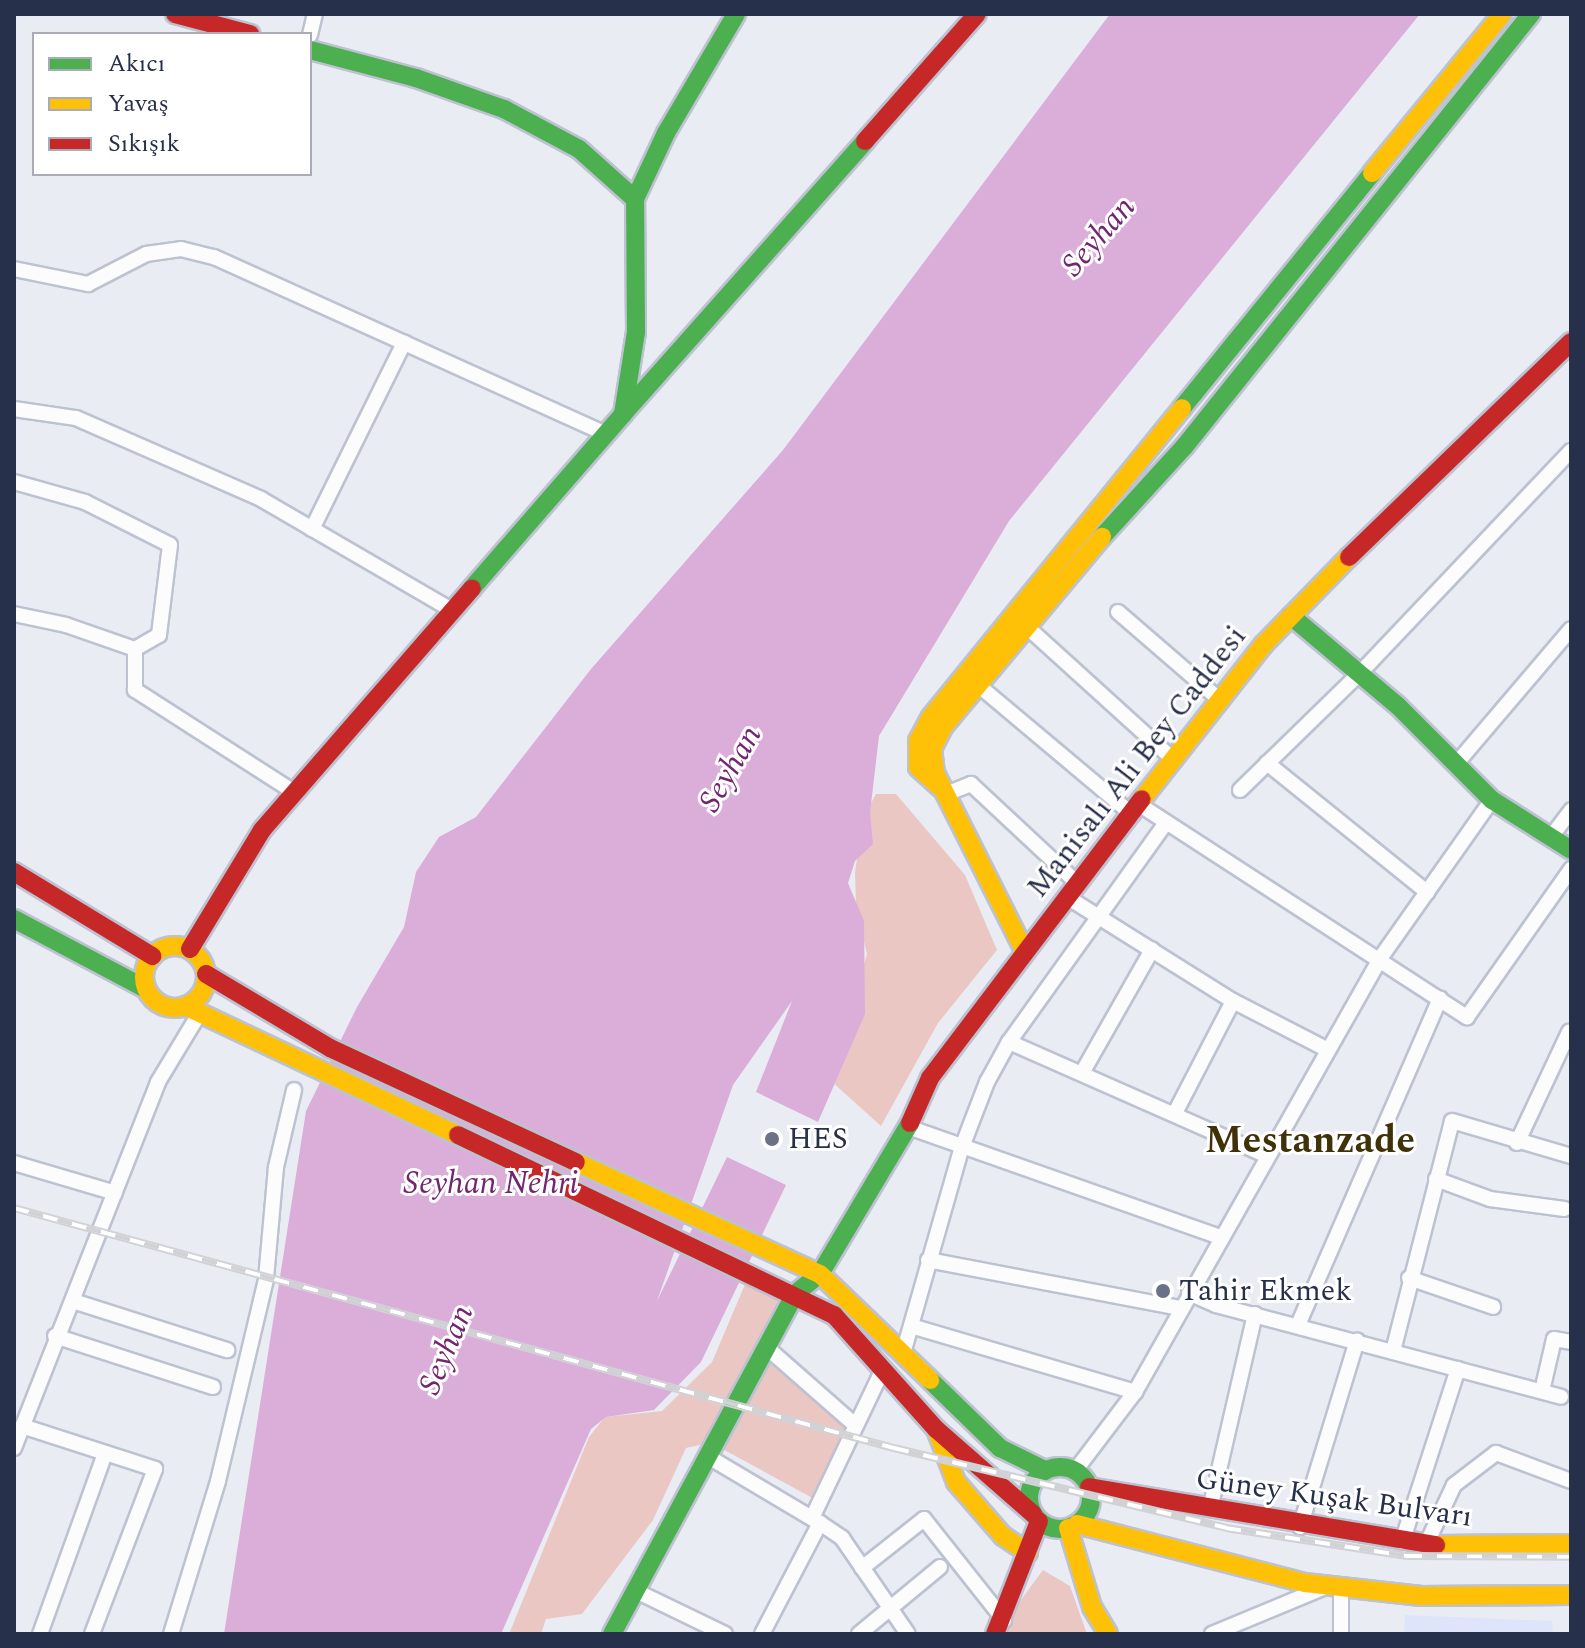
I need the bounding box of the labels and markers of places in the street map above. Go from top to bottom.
place label: HES [788,1121,848,1157]
marker: HES [763,1130,781,1148]
place label: Tahir Ekmek [1179,1273,1352,1309]
marker: Tahir Ekmek [1154,1282,1172,1300]

